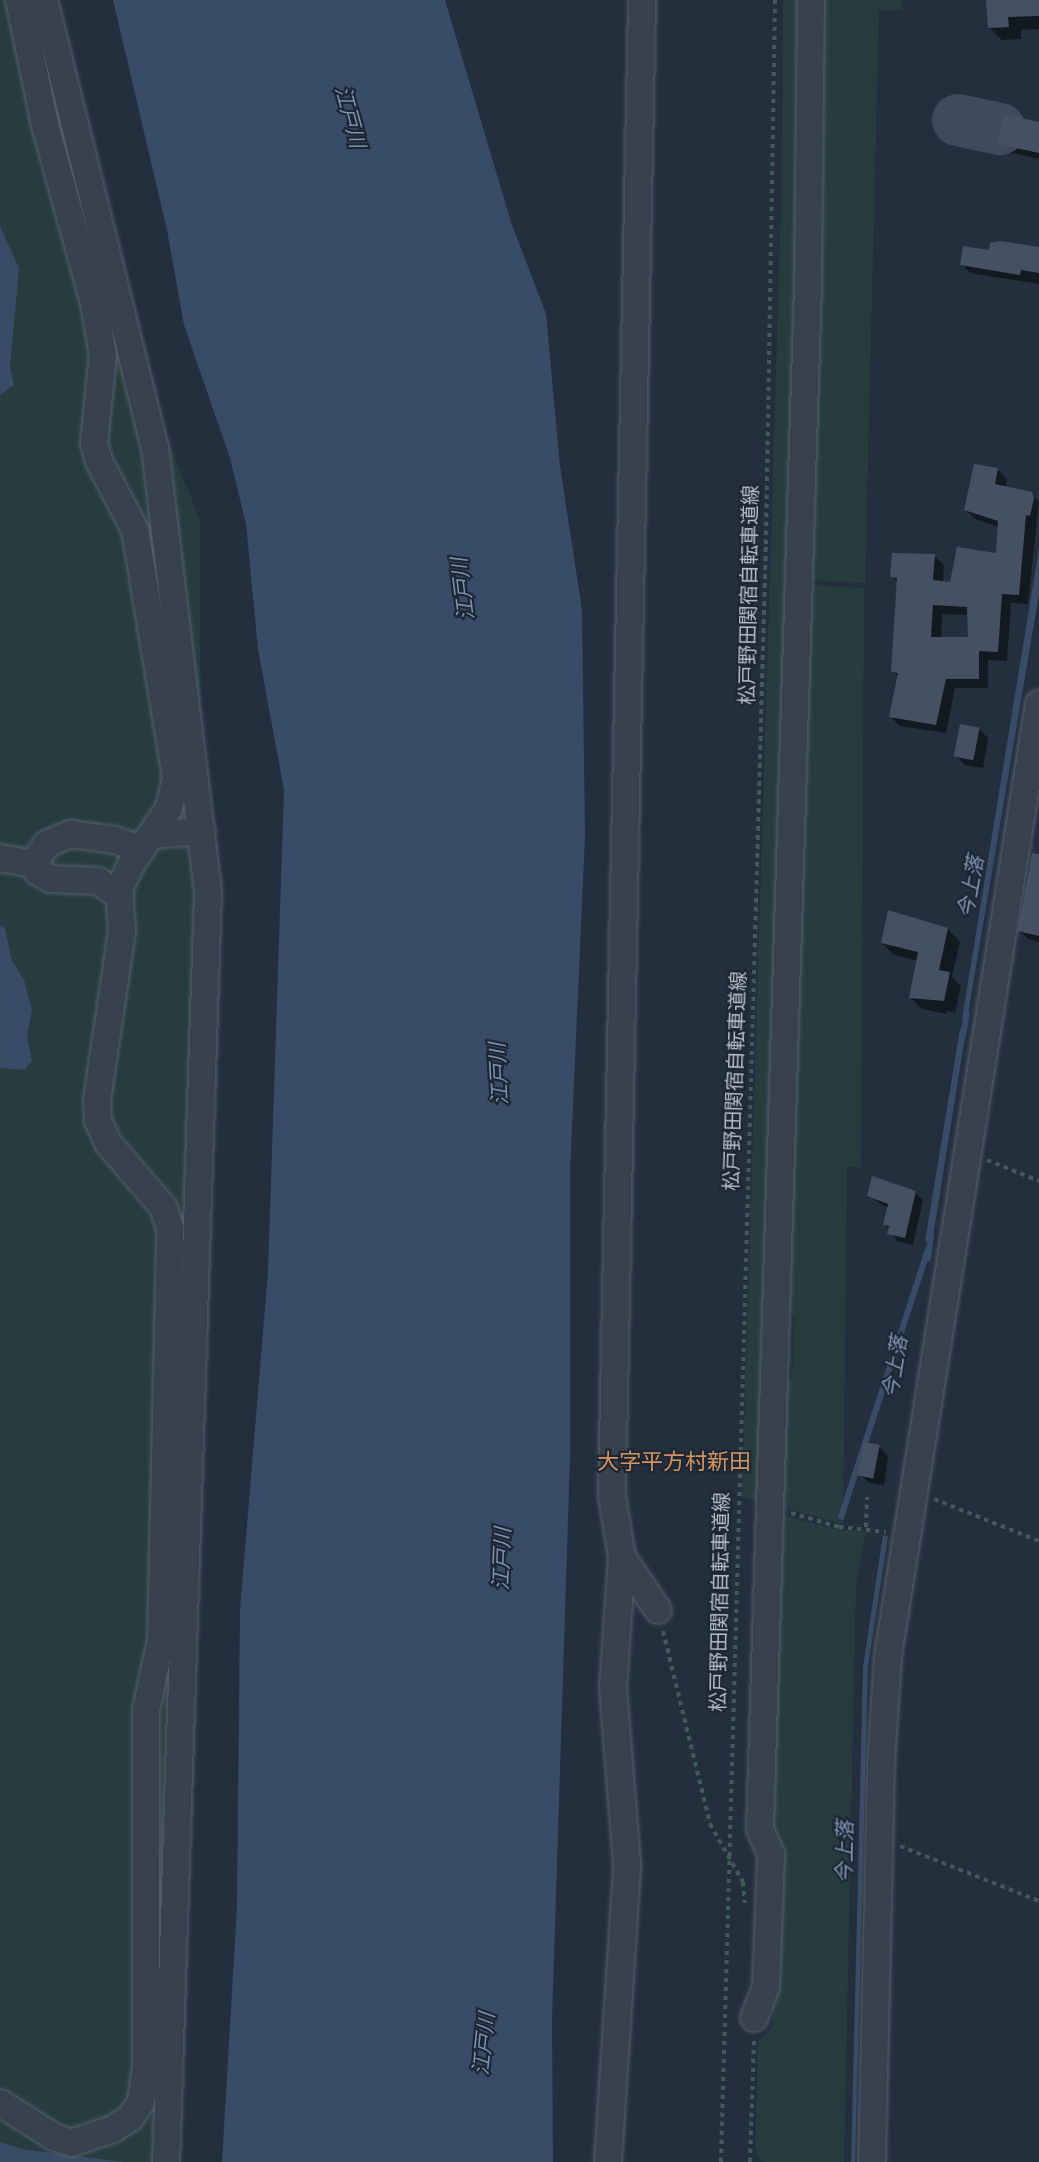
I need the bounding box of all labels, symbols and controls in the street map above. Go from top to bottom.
water label: 江戸川 [330,83,370,151]
street label: 松戸野田関宿自転車道線 [735,485,763,705]
water label: 江戸川 [447,556,479,622]
water label: 今上落 [953,854,989,920]
street label: 松戸野田関宿自転車道線 [719,971,751,1191]
water label: 江戸川 [485,1042,513,1106]
water label: 今上落 [878,1334,912,1400]
district label: 大字平方村新田 [597,1449,751,1475]
street label: 松戸野田関宿自転車道線 [706,1492,734,1712]
water label: 江戸川 [488,1527,516,1591]
water label: 今上落 [832,1820,858,1884]
water label: 江戸川 [468,2011,500,2077]

